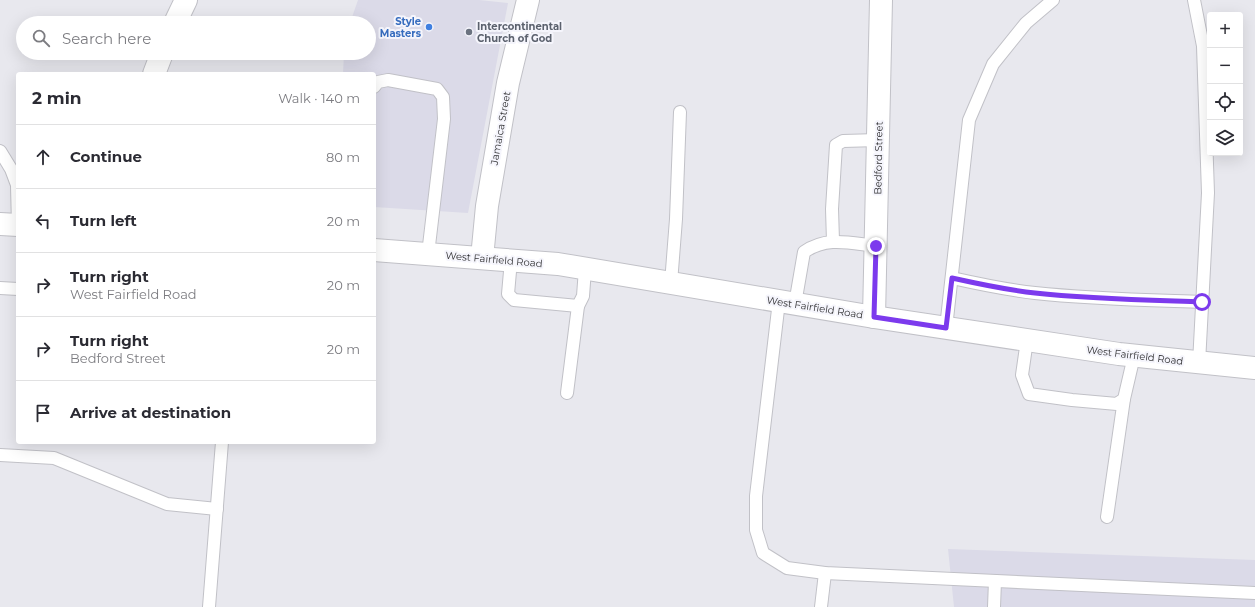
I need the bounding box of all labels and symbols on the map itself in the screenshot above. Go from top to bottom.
place label: Style Masters [380,15,422,40]
place label: Intercontinental Church of God [477,20,562,45]
marker: Style Masters [424,22,434,32]
marker: Intercontinental Church of God [464,27,474,37]
street label: Jamaica Street [487,90,513,167]
street label: Bedford Street [871,121,886,195]
route end [867,237,885,255]
street label: West Fairfield Road [445,249,543,270]
street label: West Fairfield Road [766,293,864,322]
route start [1193,293,1211,311]
street label: West Fairfield Road [1086,343,1184,368]

